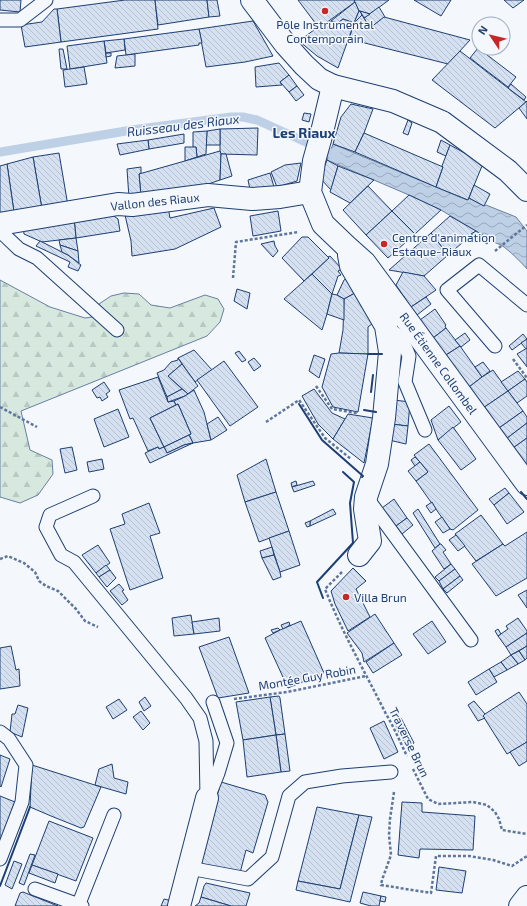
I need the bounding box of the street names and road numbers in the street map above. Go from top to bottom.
street label: Vallon des Riaux [110,189,201,213]
street label: Rue Étienne Collombel [397,309,481,417]
street label: Montée Guy Robin [257,662,357,692]
street label: Traverse Brun [387,705,433,779]

